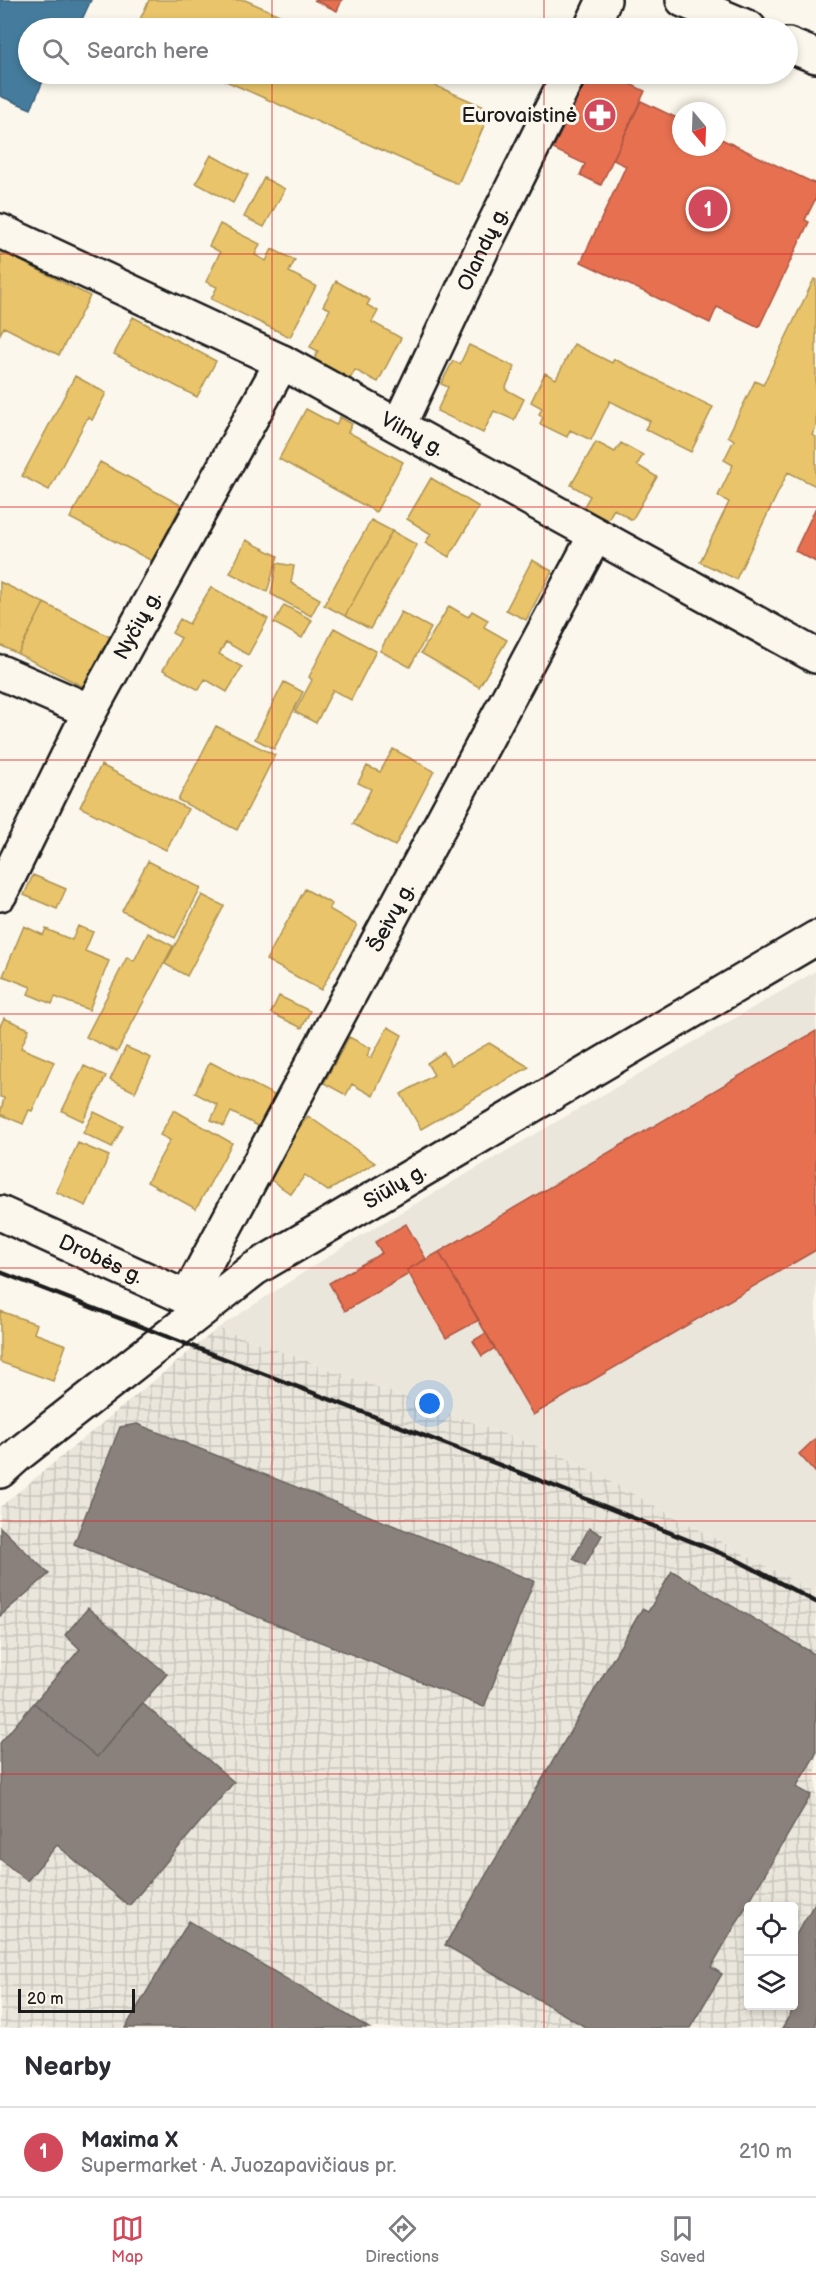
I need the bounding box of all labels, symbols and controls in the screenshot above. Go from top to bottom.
search box [18,18,798,84]
icon: search [39,35,72,68]
text: Search here [87,38,209,65]
pharmacy icon: Eurovaistinė [582,97,618,133]
north arrow [672,102,726,156]
place label: Eurovaistinė [462,103,577,128]
pin: 1 [688,186,728,232]
street label: Olandų g. [452,203,514,295]
street label: Vilnų g. [377,406,449,461]
street label: Nyčių g. [108,586,166,664]
street label: Šeivų g. [362,878,420,956]
street label: Siūlų g. [359,1158,431,1214]
street label: Drobės g. [55,1229,147,1289]
your location [415,1389,444,1418]
map controls [744,1902,798,2010]
button: locate [744,1902,798,1956]
button: layers [744,1956,798,2010]
scale bar [18,1986,135,2014]
text: 20 m [27,1990,63,2009]
text: Nearby [24,2052,111,2083]
text: Maxima X [81,2127,178,2154]
text: 1 [39,2140,48,2164]
text: 210 m [739,2140,792,2164]
text: Supermarket · A. Juozapavičiaus pr. [81,2154,396,2178]
tab: Map [111,2212,144,2267]
tab: Directions [365,2212,439,2267]
tab: Saved [660,2212,705,2267]

